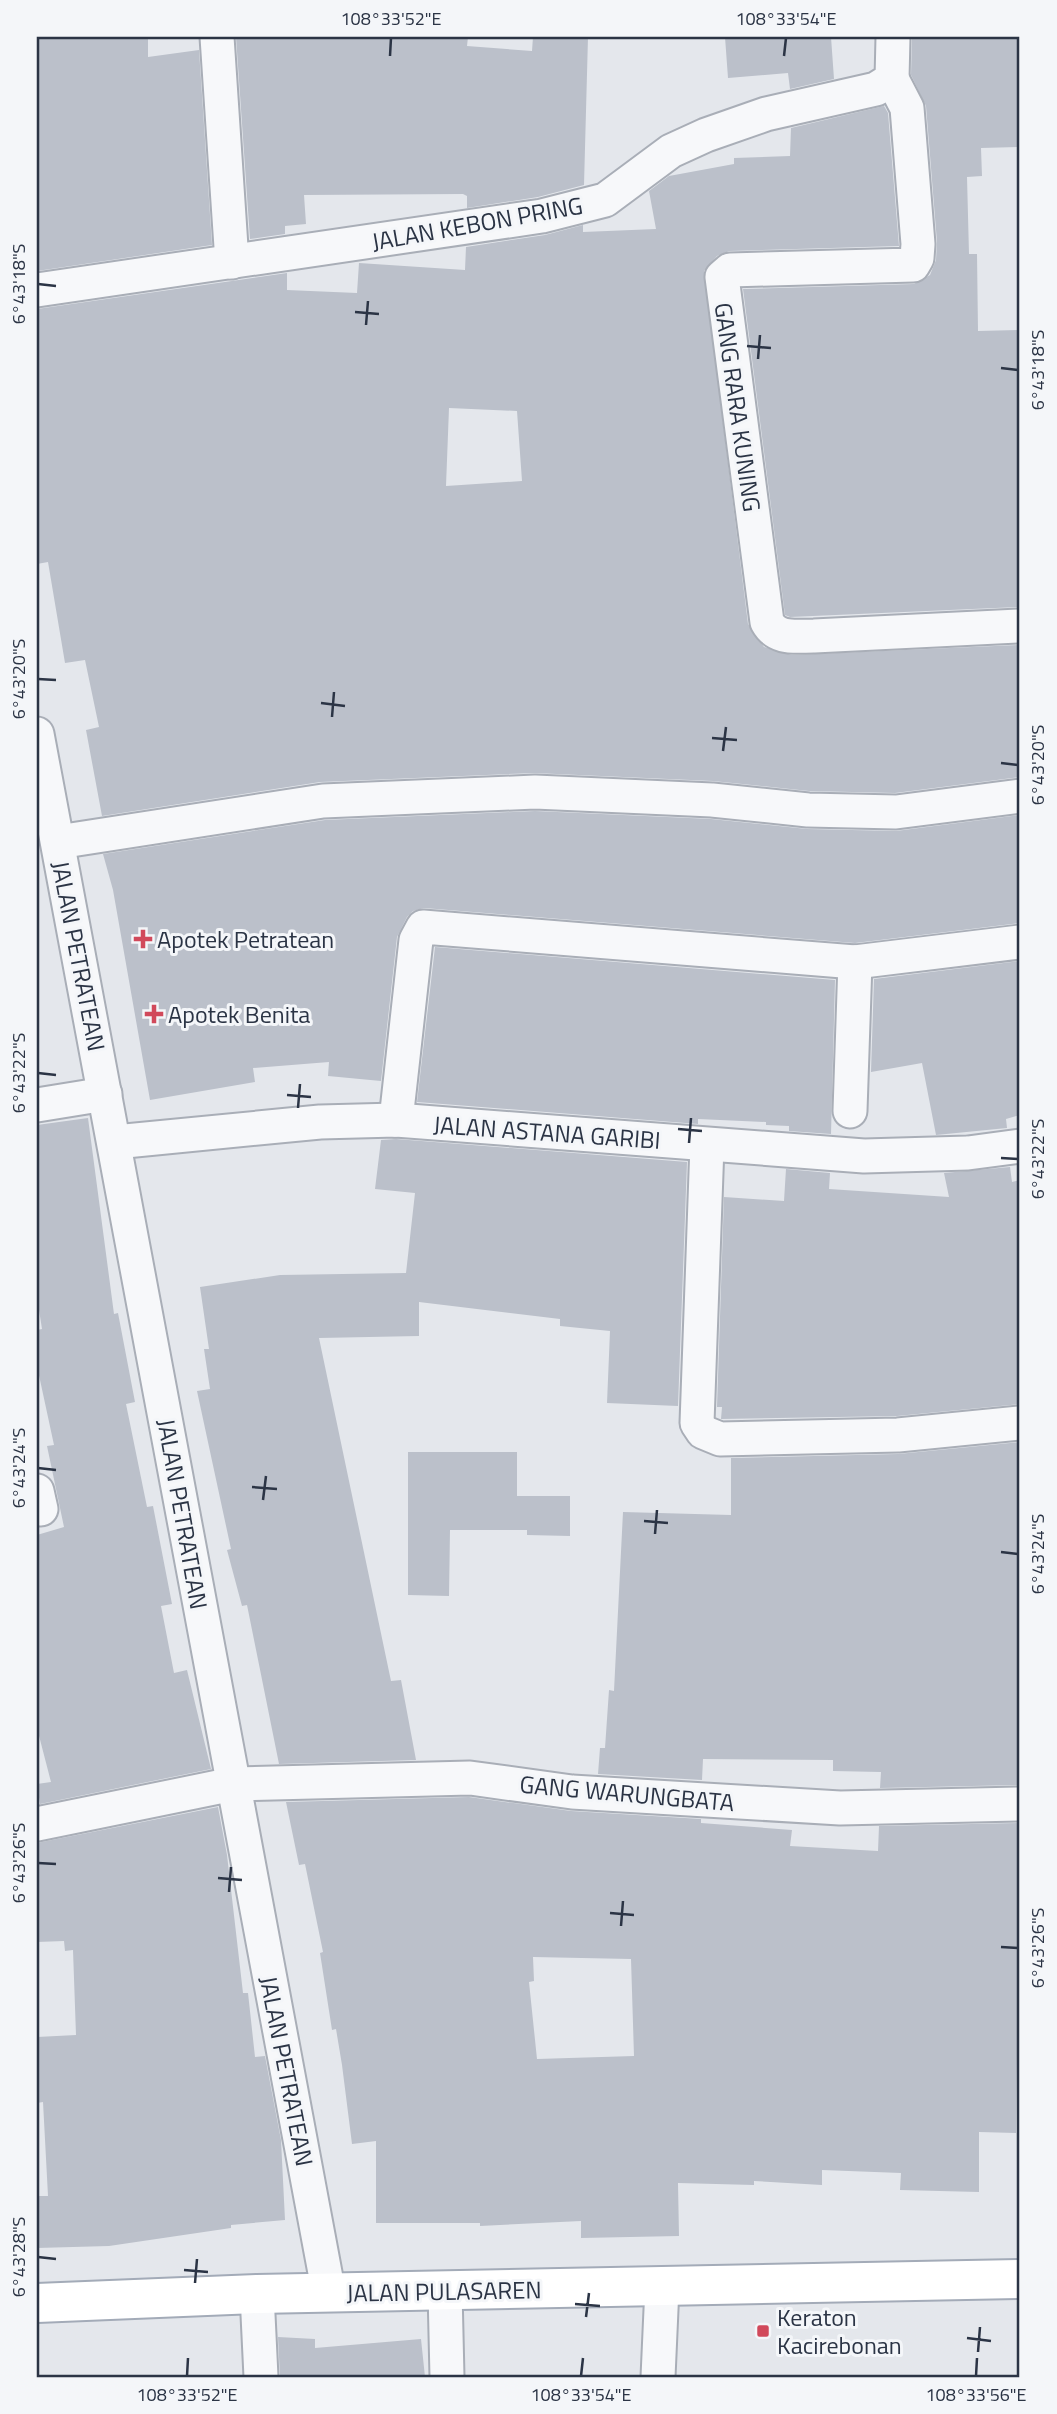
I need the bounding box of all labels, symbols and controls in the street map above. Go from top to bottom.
text: 108°33'52"E [340,5,442,32]
text: 108°33'54"E [735,5,837,32]
street label: JALAN KEBON PRING [369,187,585,259]
text: 6°43'18"S [5,244,32,324]
street label: GANG RARA KUNING [706,300,770,514]
text: 6°43'18"S [1024,330,1051,410]
text: 6°43'20"S [5,639,32,719]
text: 6°43'20"S [1024,725,1051,805]
street label: JALAN PETRATEAN [43,858,115,1054]
place label: Apotek Petratean [157,921,334,957]
marker: Apotek Petratean [135,931,151,947]
place label: Apotek Benita [168,996,310,1032]
marker: Apotek Benita [146,1006,162,1022]
text: 6°43'22"S [5,1033,32,1113]
street label: JALAN ASTANA GARIBI [432,1106,662,1158]
text: 6°43'22"S [1024,1119,1051,1199]
street label: JALAN PETRATEAN [149,1416,217,1612]
text: 6°43'24"S [5,1428,32,1508]
text: 6°43'24"S [1024,1514,1051,1594]
street label: GANG WARUNGBATA [518,1766,736,1820]
text: 6°43'26"S [5,1823,32,1903]
text: 6°43'26"S [1024,1908,1051,1988]
street label: JALAN PETRATEAN [251,1973,323,2169]
text: 6°43'28"S [5,2217,32,2297]
street label: JALAN PULASAREN [346,2271,542,2311]
place label: Keraton Kacirebonan [777,2299,902,2363]
marker: Keraton Kacirebonan [755,2323,771,2339]
text: 108°33'52"E [136,2381,238,2408]
text: 108°33'54"E [530,2381,632,2408]
text: 108°33'56"E [925,2381,1027,2408]

